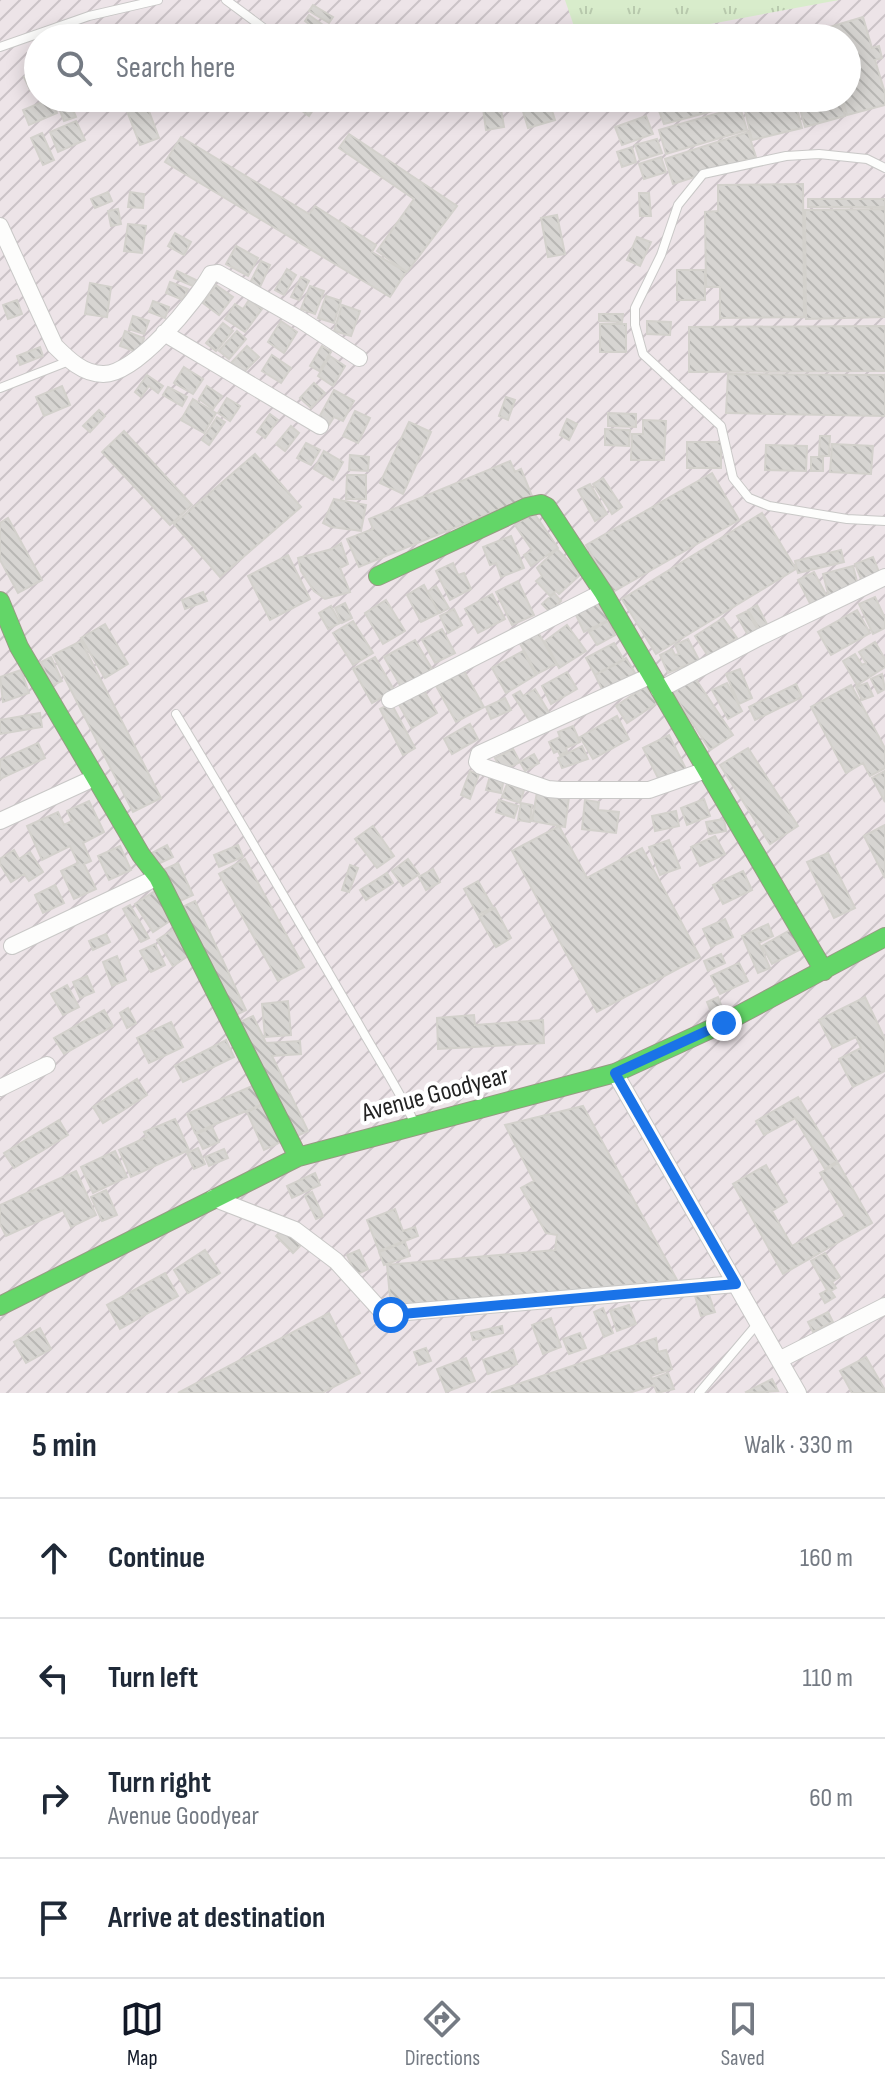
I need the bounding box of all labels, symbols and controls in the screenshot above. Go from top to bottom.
search box [24,24,861,112]
icon: search [52,46,96,90]
text: Search here [116,50,235,86]
route end [706,1005,742,1041]
street label: Avenue Goodyear [358,1060,513,1129]
route start [373,1297,409,1333]
text: 5 min [32,1425,97,1466]
text: Walk · 330 m [744,1430,853,1461]
icon: ahead [32,1536,76,1580]
text: Continue [108,1540,205,1576]
text: 160 m [800,1543,853,1574]
icon: left [32,1656,76,1700]
text: Turn left [108,1660,198,1696]
text: 110 m [802,1663,853,1694]
text: Turn right [108,1765,211,1801]
icon: right [32,1776,76,1820]
text: 60 m [809,1783,853,1814]
text: Avenue Goodyear [108,1801,259,1832]
icon: arrive [32,1896,76,1940]
text: Arrive at destination [108,1900,325,1936]
tab: Map [120,1997,164,2072]
tab: Directions [405,1997,480,2072]
tab: Saved [721,1997,765,2072]

